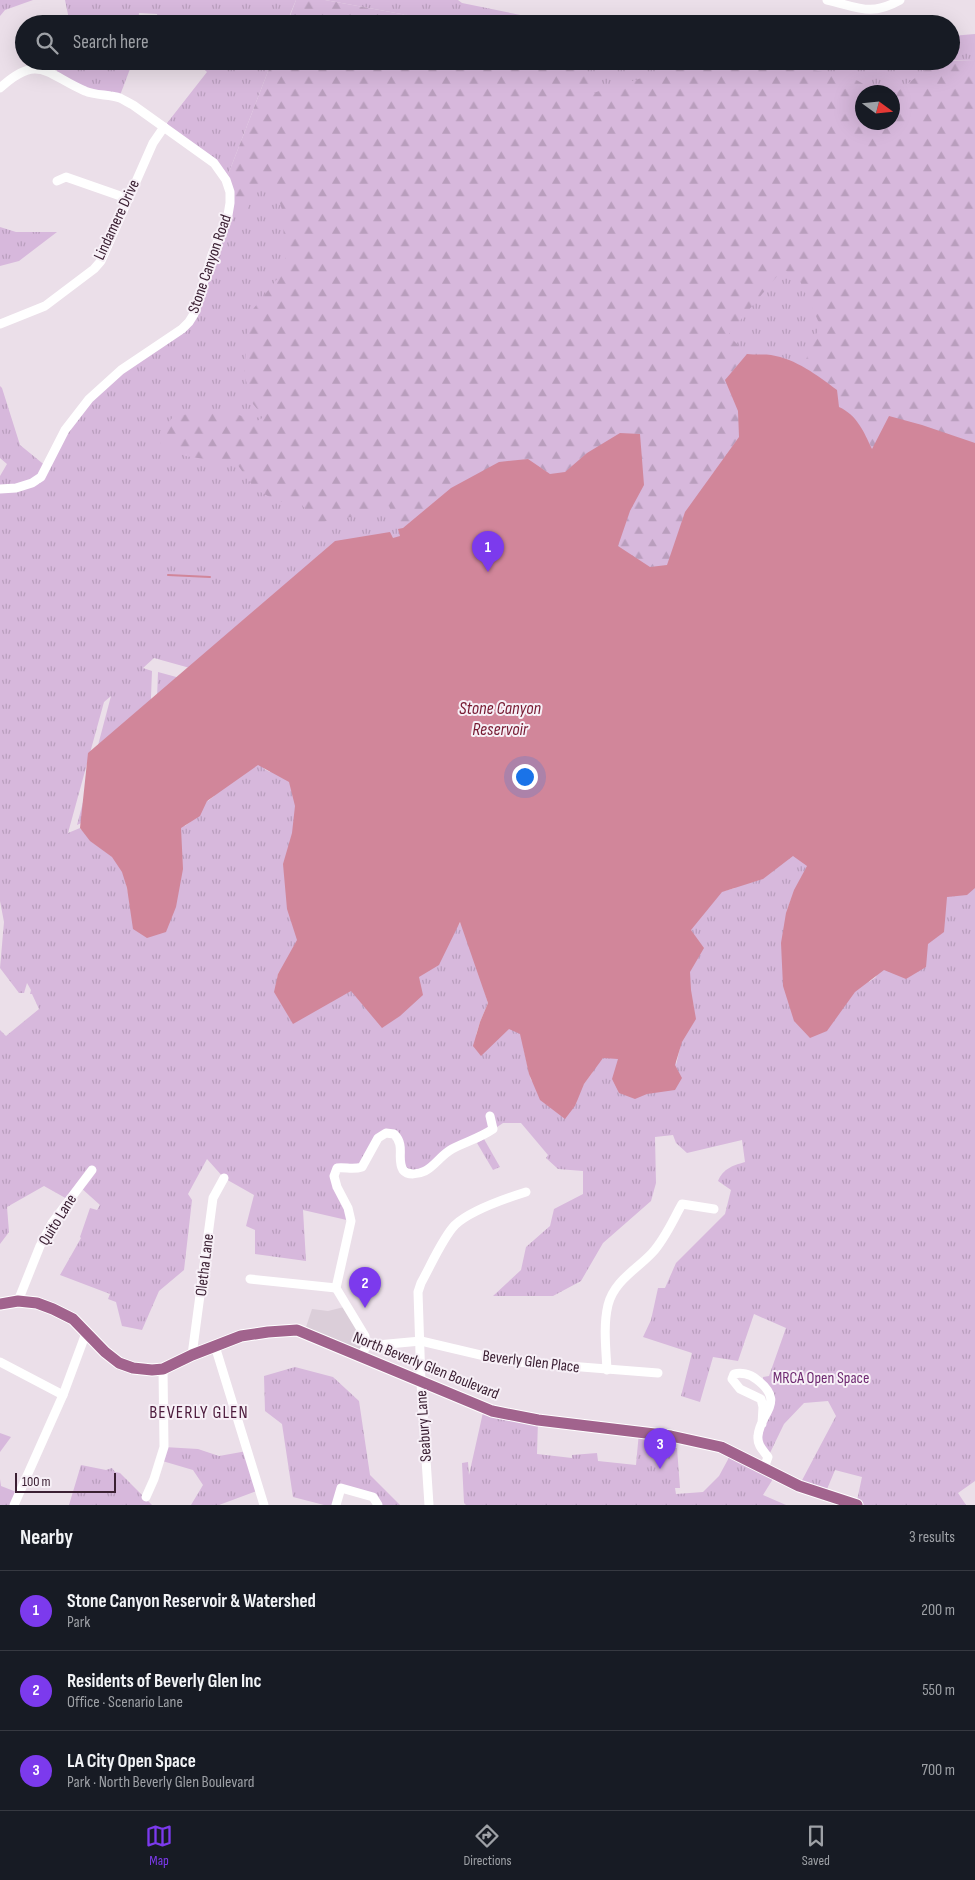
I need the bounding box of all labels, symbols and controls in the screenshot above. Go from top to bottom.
search box [15,15,960,70]
icon: search [33,29,61,57]
text: Search here [73,31,149,54]
north arrow [855,85,900,130]
street label: Lindamere Drive [90,177,144,263]
street label: Stone Canyon Road [184,212,236,316]
pin: 1 [472,531,504,572]
water label: Stone Canyon Reservoir [459,698,542,740]
your location [512,764,538,790]
street label: Quito Lane [35,1191,81,1249]
street label: Oletha Lane [192,1233,218,1297]
pin: 2 [349,1267,381,1308]
street label: North Beverly Glen Boulevard [350,1328,502,1404]
street label: Beverly Glen Place [481,1347,581,1377]
park label: MRCA Open Space [773,1369,869,1388]
street label: Seabury Lane [412,1390,436,1462]
district label: BEVERLY GLEN [149,1402,249,1423]
pin: 3 [644,1428,676,1469]
scale bar [15,1470,116,1493]
text: 100 m [22,1473,51,1490]
text: Nearby [20,1525,73,1550]
text: 3 results [909,1528,955,1547]
text: Stone Canyon Reservoir & Watershed [67,1590,316,1613]
text: 1 [33,1601,39,1620]
text: 200 m [921,1601,955,1620]
text: Park [67,1613,90,1632]
text: Residents of Beverly Glen Inc [67,1670,262,1693]
text: 2 [32,1681,40,1700]
text: 550 m [922,1681,955,1700]
text: Office · Scenario Lane [67,1693,183,1712]
text: LA City Open Space [67,1750,196,1773]
text: 3 [32,1761,40,1780]
text: 700 m [922,1761,955,1780]
text: Park · North Beverly Glen Boulevard [67,1773,254,1792]
tab: Map [145,1822,173,1869]
tab: Directions [463,1822,512,1869]
tab: Saved [802,1822,830,1869]

